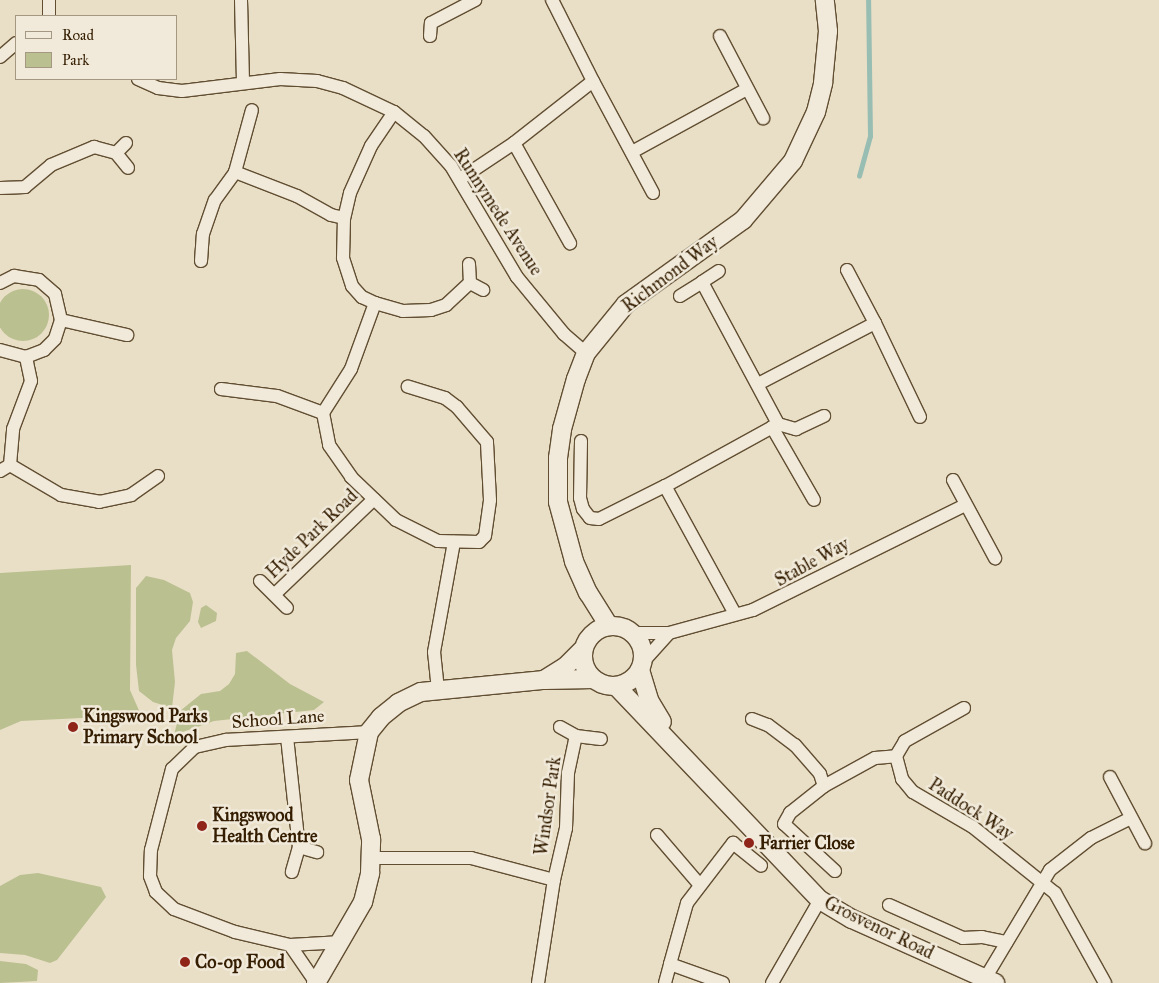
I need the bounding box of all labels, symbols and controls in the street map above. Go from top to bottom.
legend [15,15,178,80]
text: Road [62,26,94,44]
text: Park [62,51,89,69]
street label: Runnymede Avenue [449,145,547,279]
street label: Richmond Way [618,231,722,317]
street label: Hyde Park Road [262,485,362,583]
street label: Stable Way [771,533,853,591]
street label: School Lane [231,705,325,733]
place label: Kingswood Parks Primary School [83,706,208,749]
marker: Kingswood Parks Primary School [67,721,79,733]
street label: Windsor Park [530,755,566,857]
street label: Paddock Way [925,774,1017,844]
place label: Kingswood Health Centre [212,805,317,848]
marker: Kingswood Health Centre [196,820,208,832]
place label: Farrier Close [759,832,855,854]
marker: Farrier Close [743,837,755,849]
street label: Grosvenor Road [821,892,937,964]
place label: Co-op Food [195,951,285,973]
marker: Co-op Food [179,956,191,968]

